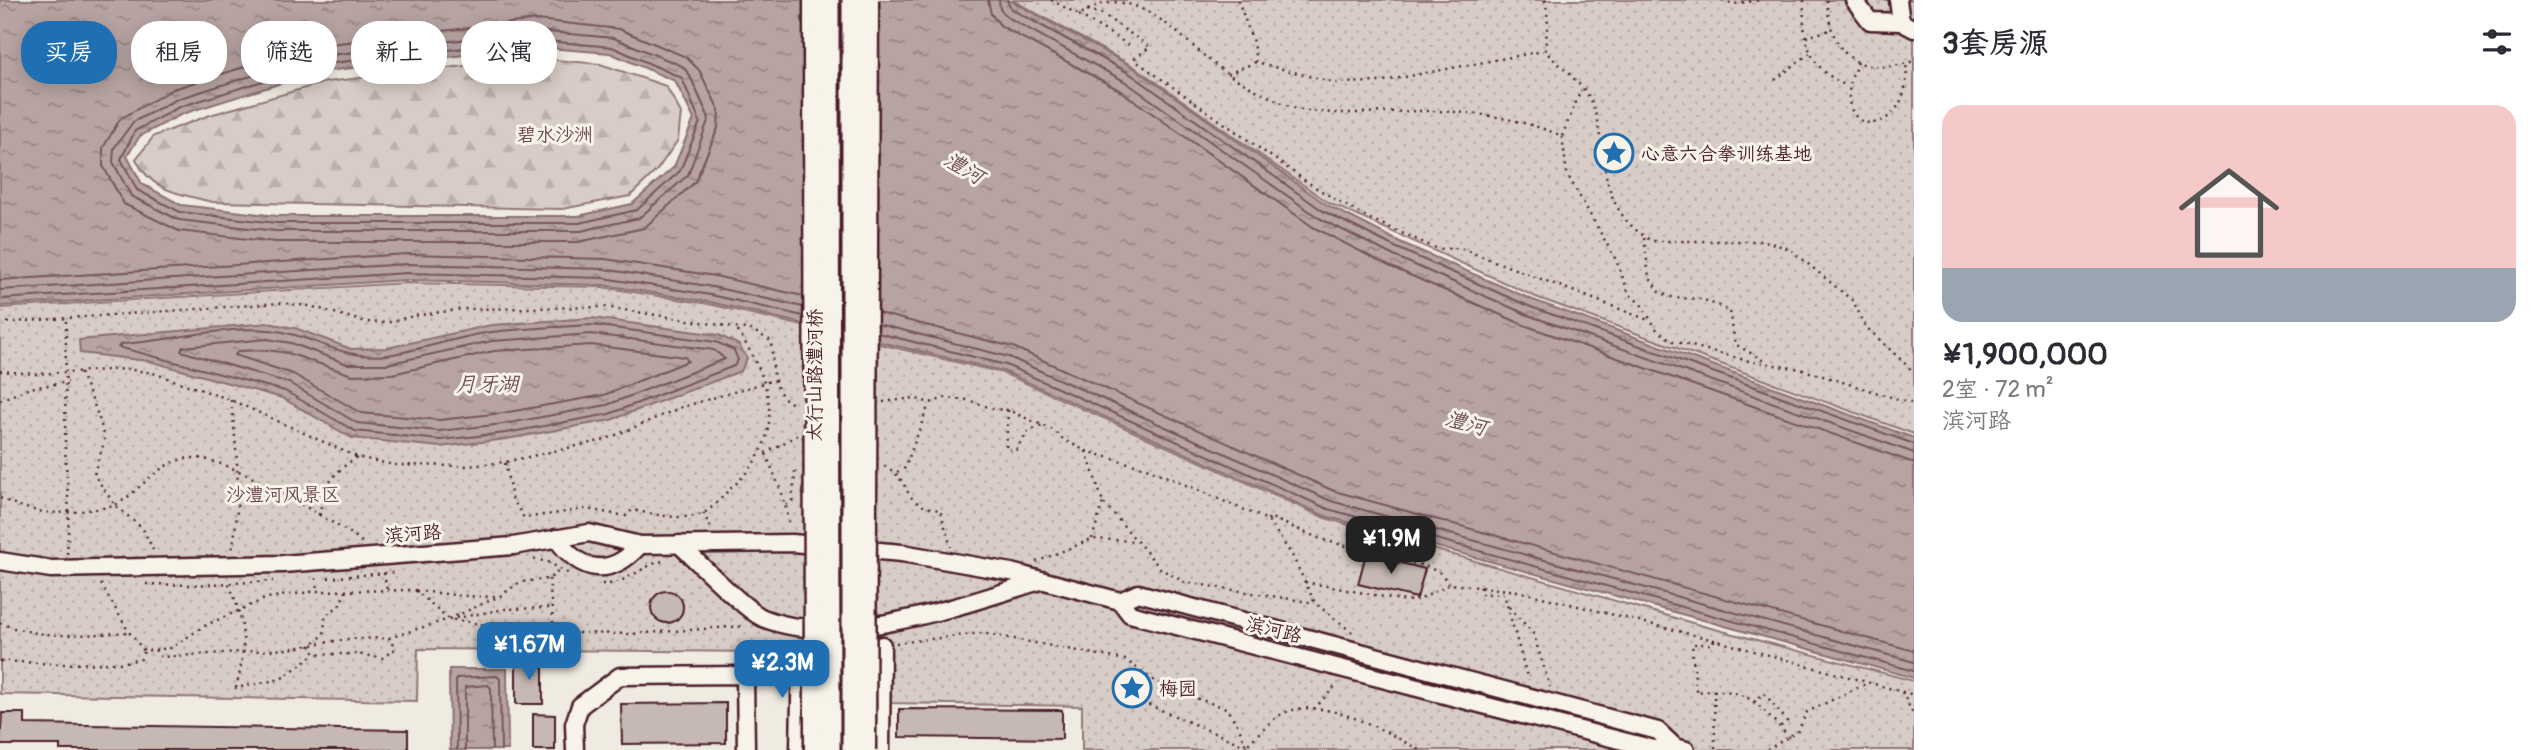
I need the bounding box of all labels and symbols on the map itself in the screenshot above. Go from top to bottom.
park label: 碧水沙洲 [517,123,593,147]
place icon: 心意六合拳训练基地 [1593,132,1635,174]
place label: 心意六合拳训练基地 [1641,142,1812,166]
water label: 澧河 [939,146,991,192]
street label: 太行山路澧河桥 [803,308,827,442]
water label: 月牙湖 [456,371,520,398]
water label: 澧河 [1442,405,1493,443]
park label: 沙澧河风景区 [226,483,340,507]
pin: ¥1.9M [1342,516,1440,576]
street label: 滨河路 [384,520,442,548]
street label: 滨河路 [1243,611,1304,649]
pin: ¥1.67M [472,622,586,682]
pin: ¥2.3M [733,640,831,700]
place icon: 梅园 [1111,667,1153,709]
place label: 梅园 [1159,677,1197,701]

